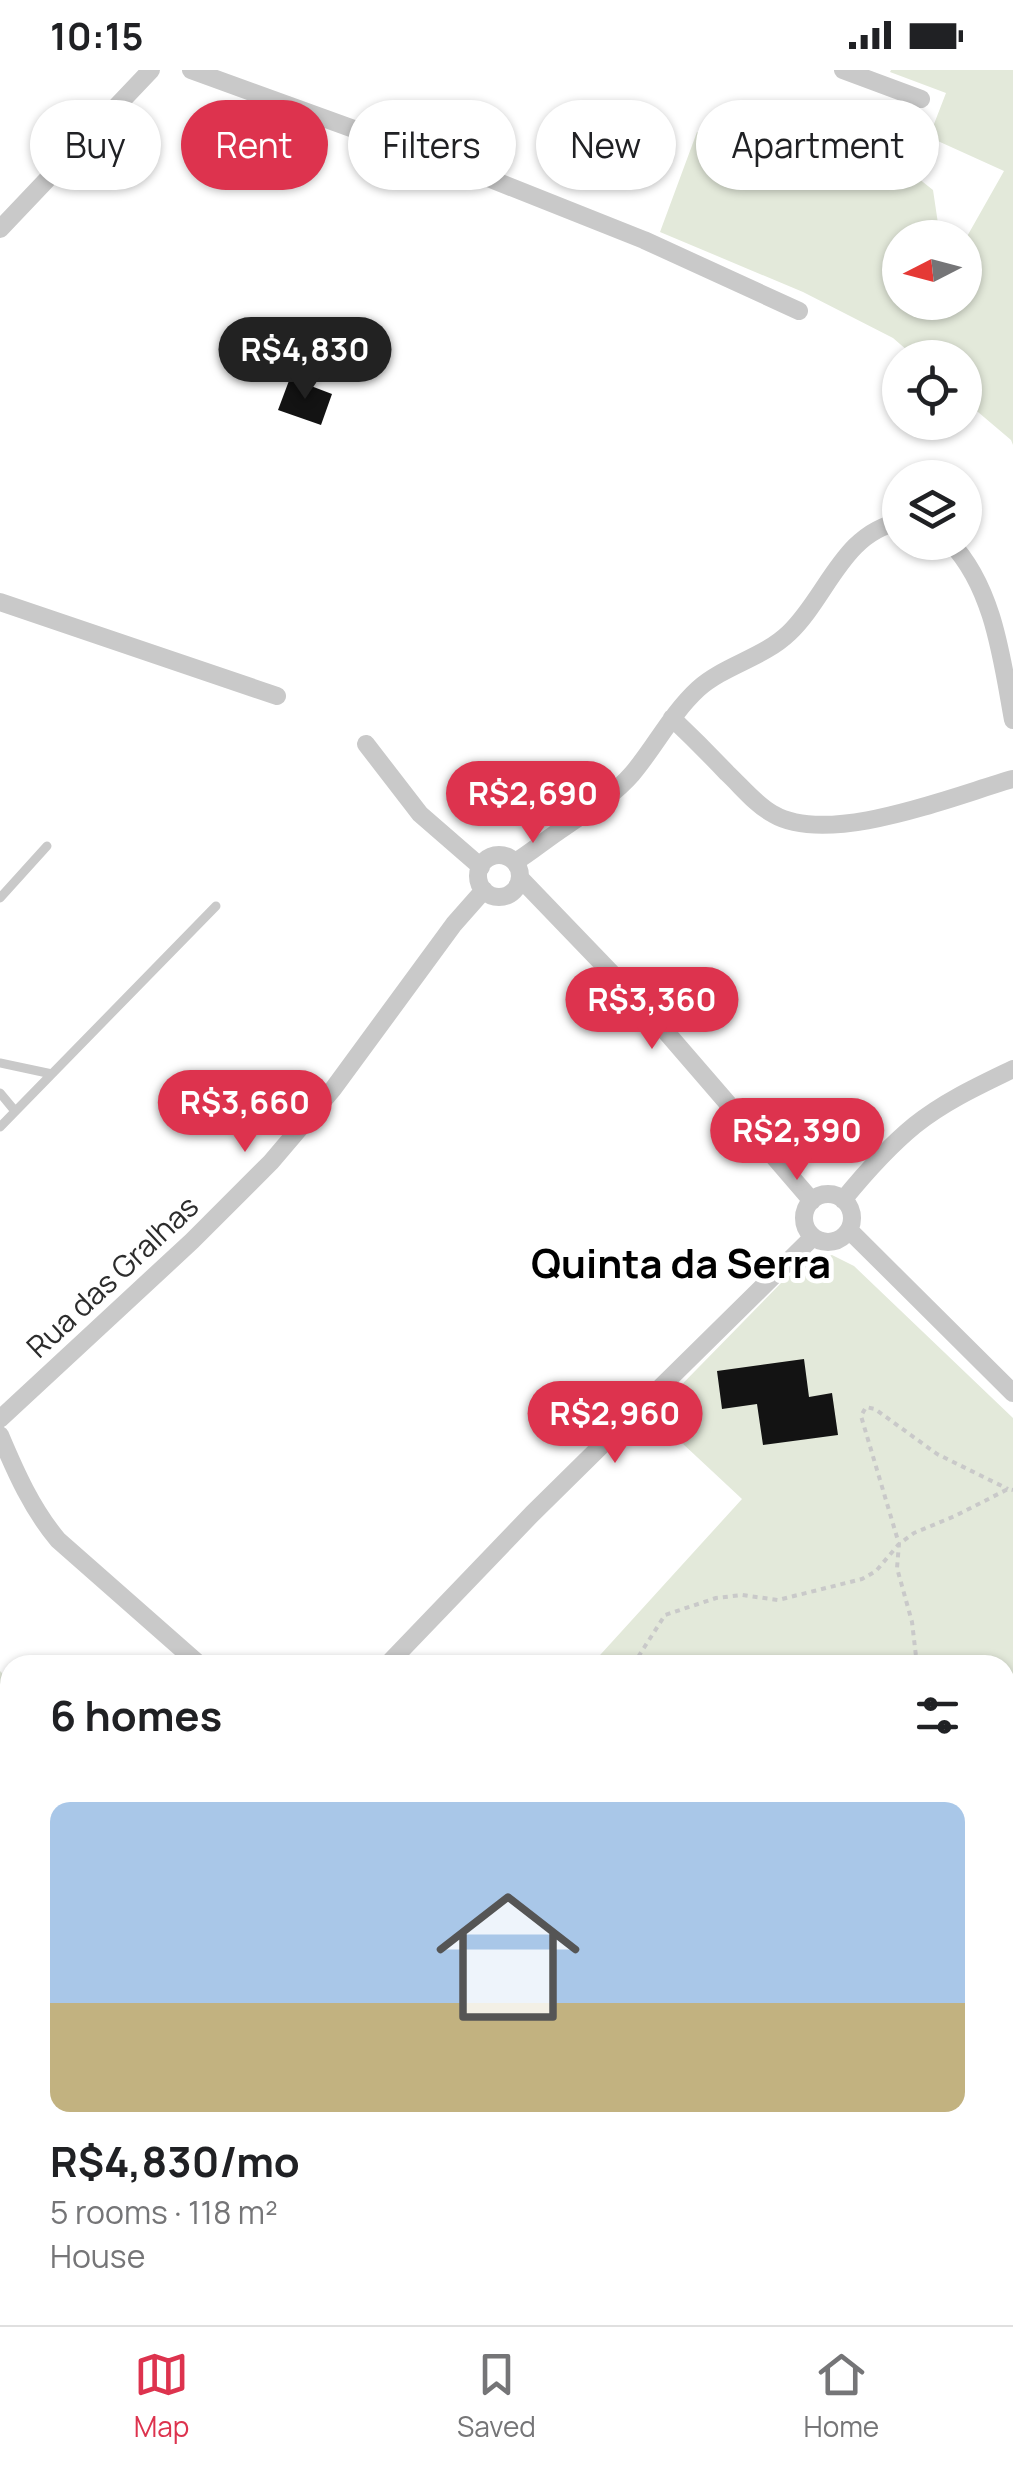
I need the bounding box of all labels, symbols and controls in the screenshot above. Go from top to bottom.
text: 10:15 [50,9,144,61]
chip: Buy [30,100,161,190]
chip: Rent [181,100,328,190]
chip: Filters [348,100,516,190]
chip: New [536,100,676,190]
chip: Apartment [696,100,939,190]
north arrow [882,220,982,320]
map controls [882,220,982,560]
pin: R$4,830 [213,317,397,402]
text: R$4,830 [240,327,370,371]
button: locate [882,340,982,440]
button: layers [882,460,982,560]
pin: R$2,690 [441,761,625,846]
text: R$2,690 [468,771,598,815]
pin: R$3,360 [560,967,744,1052]
text: R$3,360 [587,977,717,1021]
pin: R$3,660 [153,1070,337,1155]
text: R$3,660 [180,1080,310,1124]
pin: R$2,390 [705,1098,889,1183]
text: R$2,390 [732,1108,862,1152]
street label: Rua das Gralhas [17,1186,207,1366]
district label: Quinta da Serra [531,1235,831,1290]
pin: R$2,960 [523,1381,707,1466]
text: R$2,960 [550,1391,680,1435]
text: 6 homes [50,1686,222,1744]
icon: filters [910,1688,965,1743]
icon: home [418,1867,598,2047]
text: R$4,830/mo [50,2132,300,2190]
text: 5 rooms · 118 m² [50,2190,278,2234]
text: House [50,2234,145,2278]
tab: Map [134,2347,189,2445]
tab: Saved [457,2347,536,2445]
tab: Home [803,2347,879,2445]

